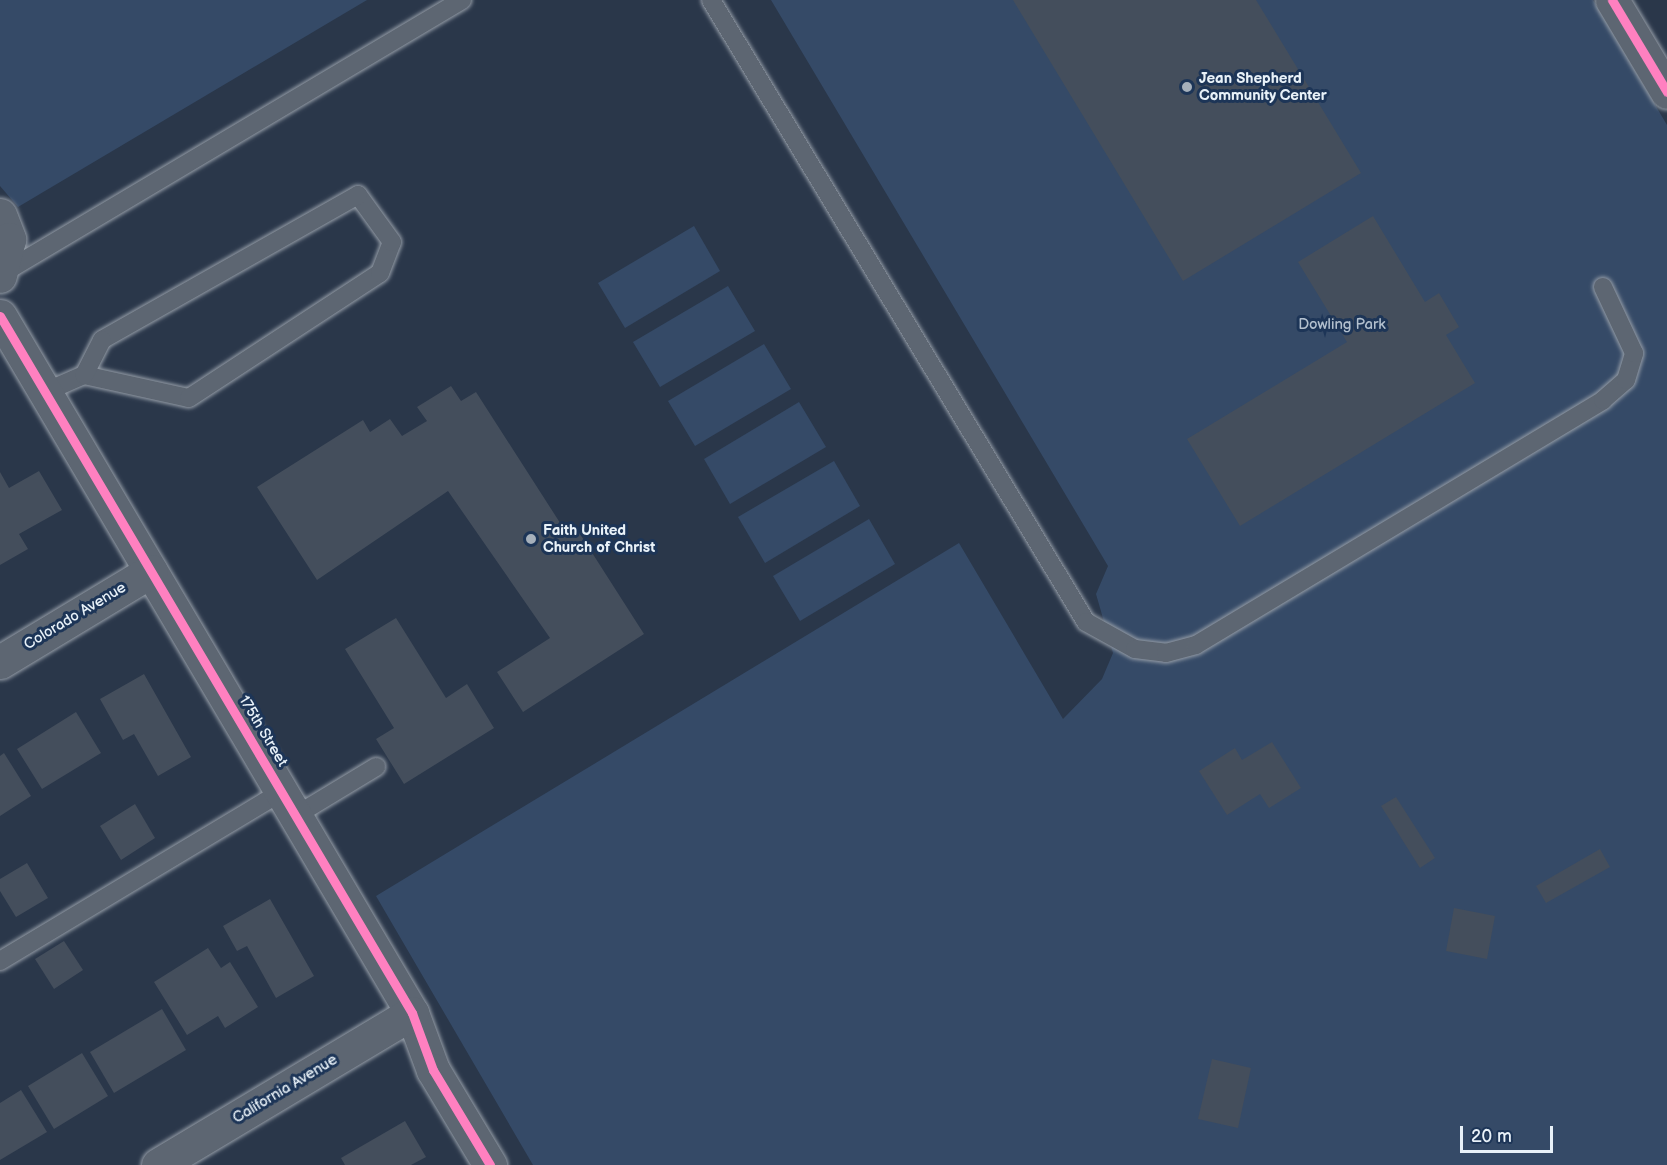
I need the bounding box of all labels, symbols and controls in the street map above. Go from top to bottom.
place label: Jean Shepherd Community Center [1199,69,1327,104]
marker: Jean Shepherd Community Center [1180,80,1194,94]
park label: Dowling Park [1298,316,1386,334]
place label: Faith United Church of Christ [543,521,655,556]
marker: Faith United Church of Christ [524,532,538,546]
street label: Colorado Avenue [21,578,129,654]
street label: 175th Street [235,692,291,770]
street label: California Avenue [229,1051,341,1127]
scale bar [1463,1114,1556,1152]
text: 20 m [1471,1126,1512,1147]

